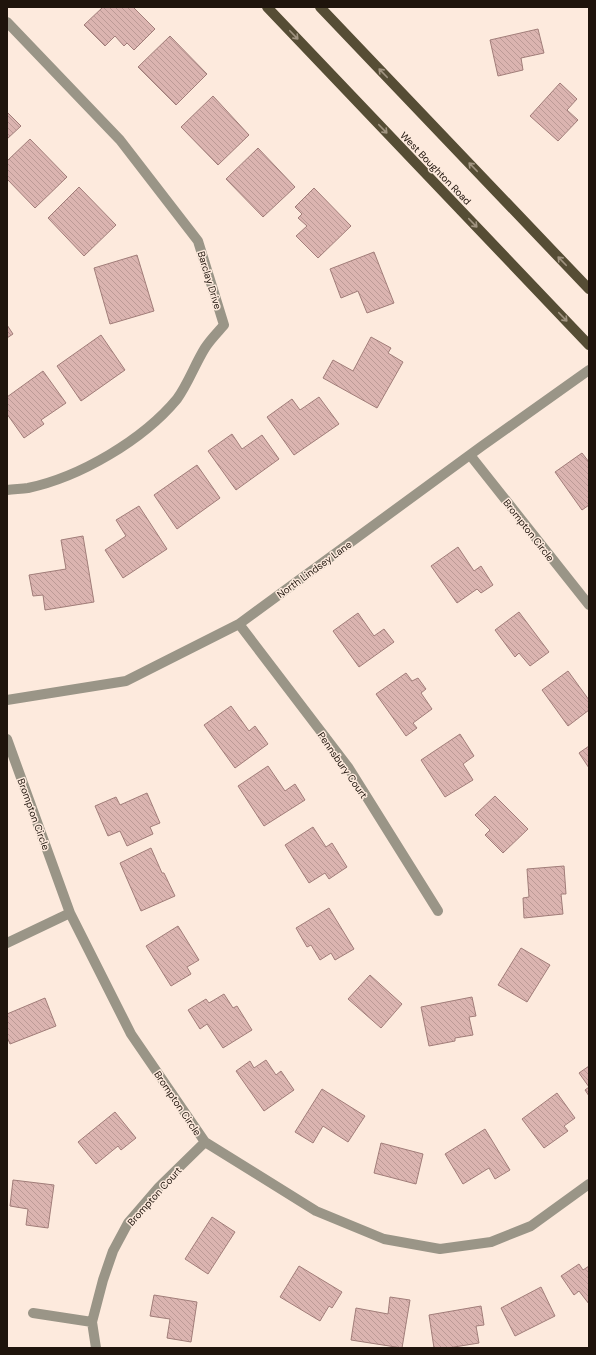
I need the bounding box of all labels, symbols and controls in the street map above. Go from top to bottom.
one-way arrow [289,30,299,40]
one-way arrow [378,68,388,78]
one-way arrow [378,124,388,134]
street label: West Boughton Road [397,129,474,208]
one-way arrow [468,162,477,172]
one-way arrow [468,218,478,228]
street label: Barclay Drive [195,249,225,311]
one-way arrow [557,256,567,266]
one-way arrow [558,312,568,322]
street label: Brompton Circle [500,497,557,564]
street label: North Lindsey Lane [274,538,355,601]
street label: Pennsbury Court [315,730,370,801]
street label: Brompton Circle [15,777,53,852]
street label: Brompton Circle [151,1068,204,1138]
street label: Brompton Court [124,1164,184,1229]

